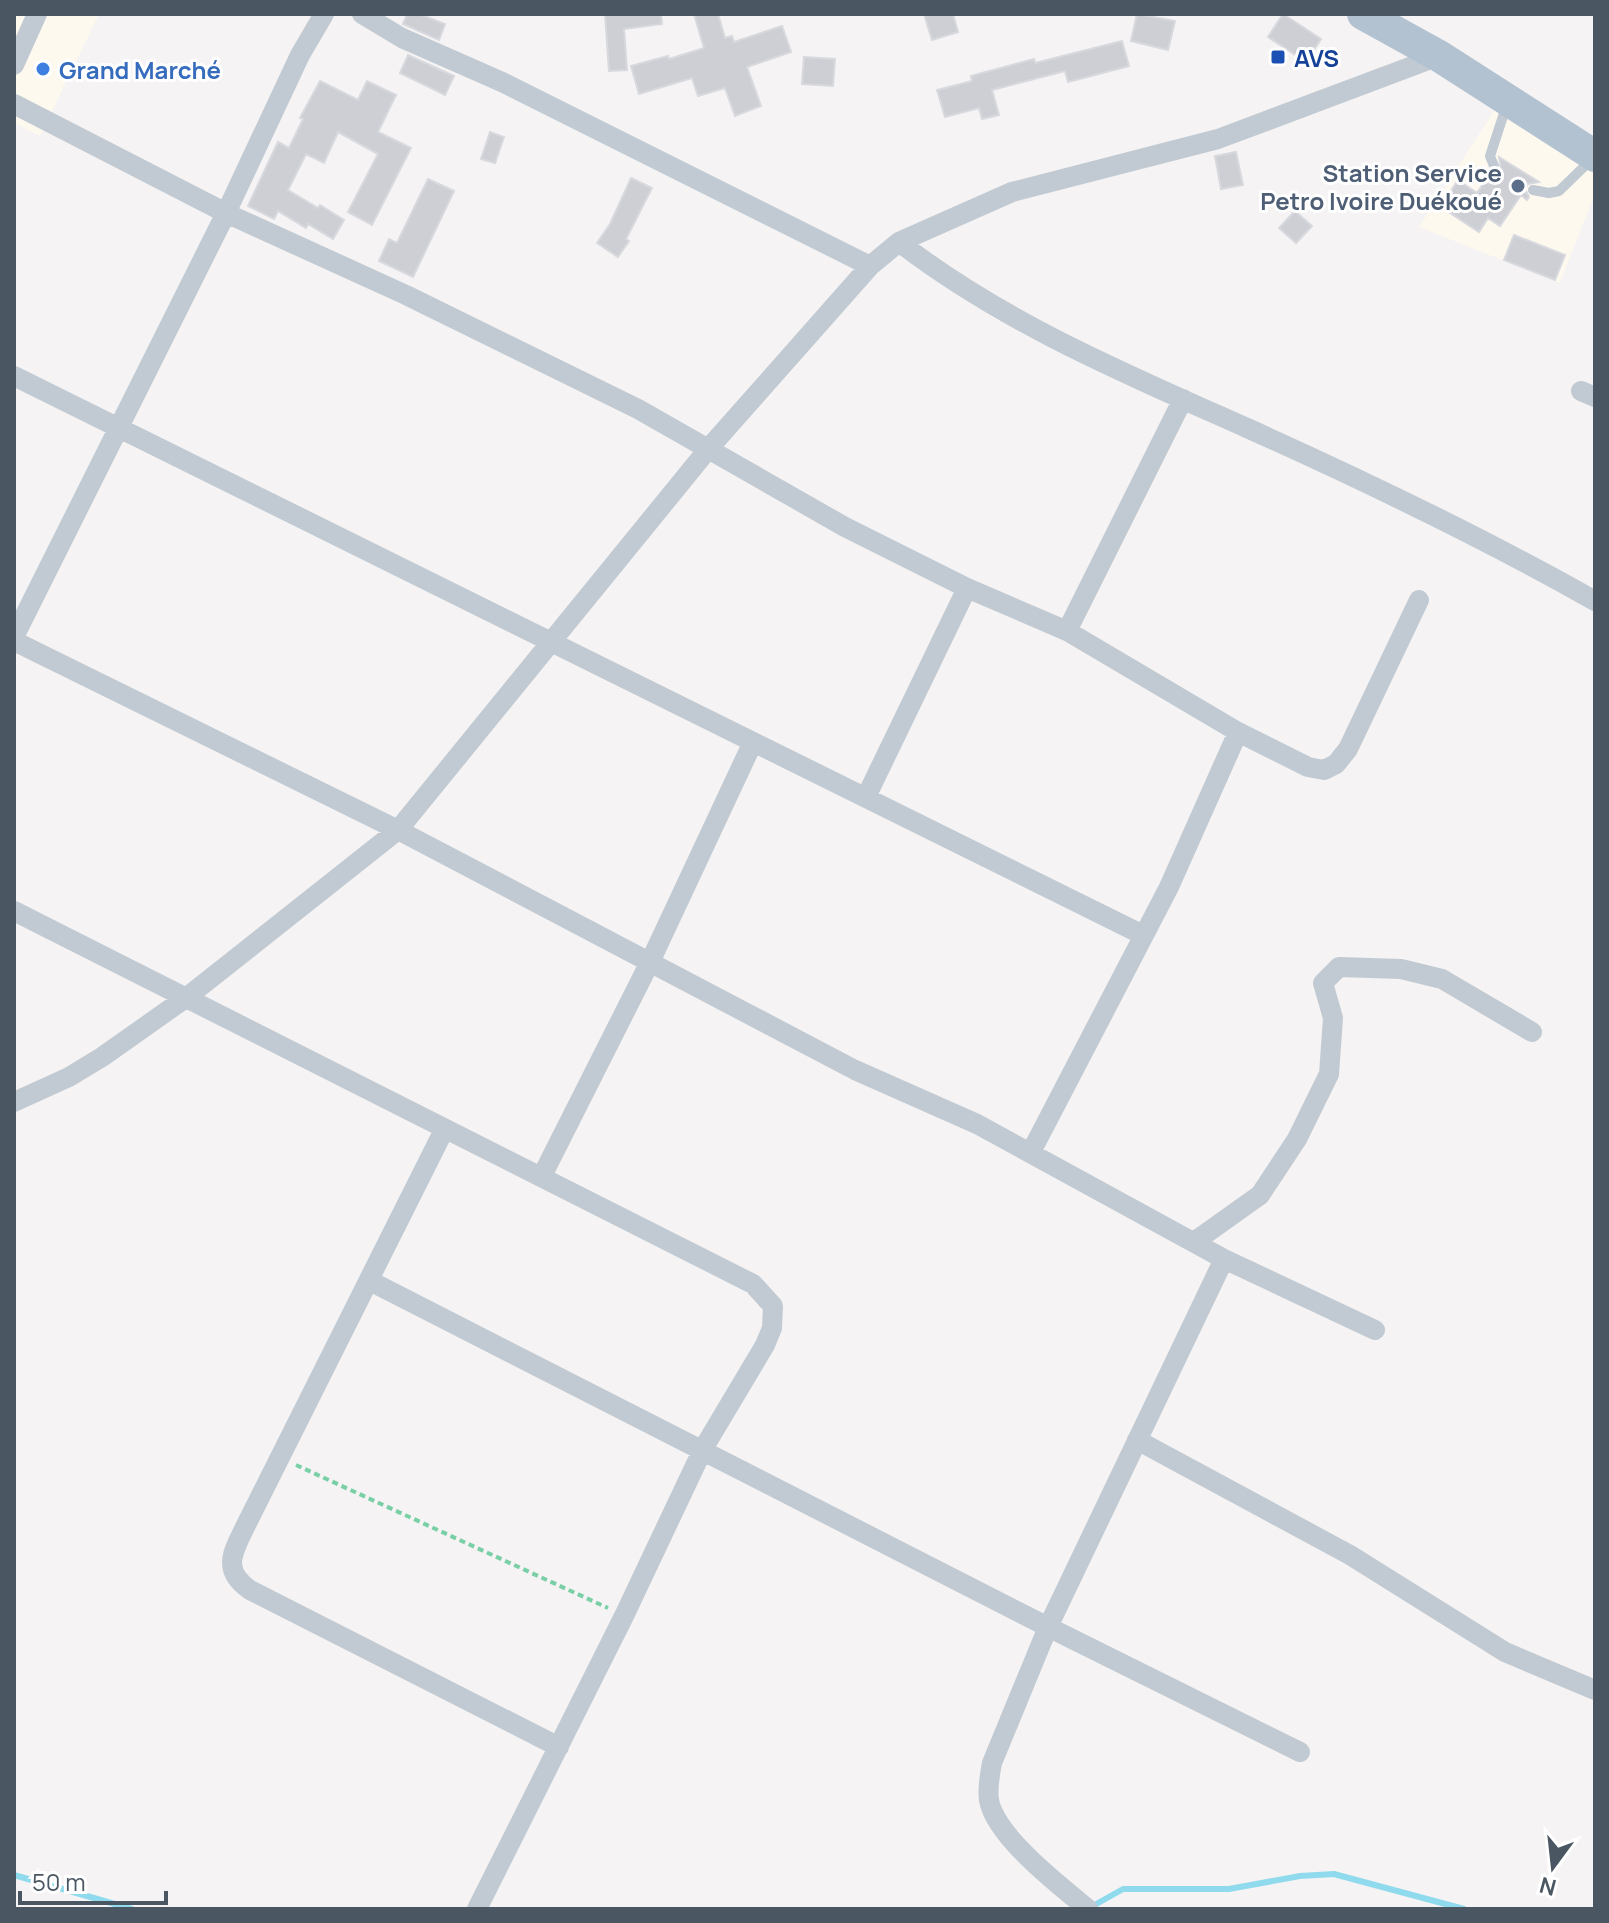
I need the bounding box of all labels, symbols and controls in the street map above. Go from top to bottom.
place label: AVS [1294,41,1339,74]
marker: AVS [1269,48,1287,66]
place label: Grand Marché [59,53,221,86]
marker: Grand Marché [34,60,52,78]
place label: Station Service Petro Ivoire Duékoué [1260,156,1502,217]
marker: Station Service Petro Ivoire Duékoué [1509,177,1527,195]
north arrow [1513,1827,1593,1907]
scale bar [20,1855,166,1905]
text: 50 m [32,1865,86,1898]
text: N [1536,1870,1559,1903]

